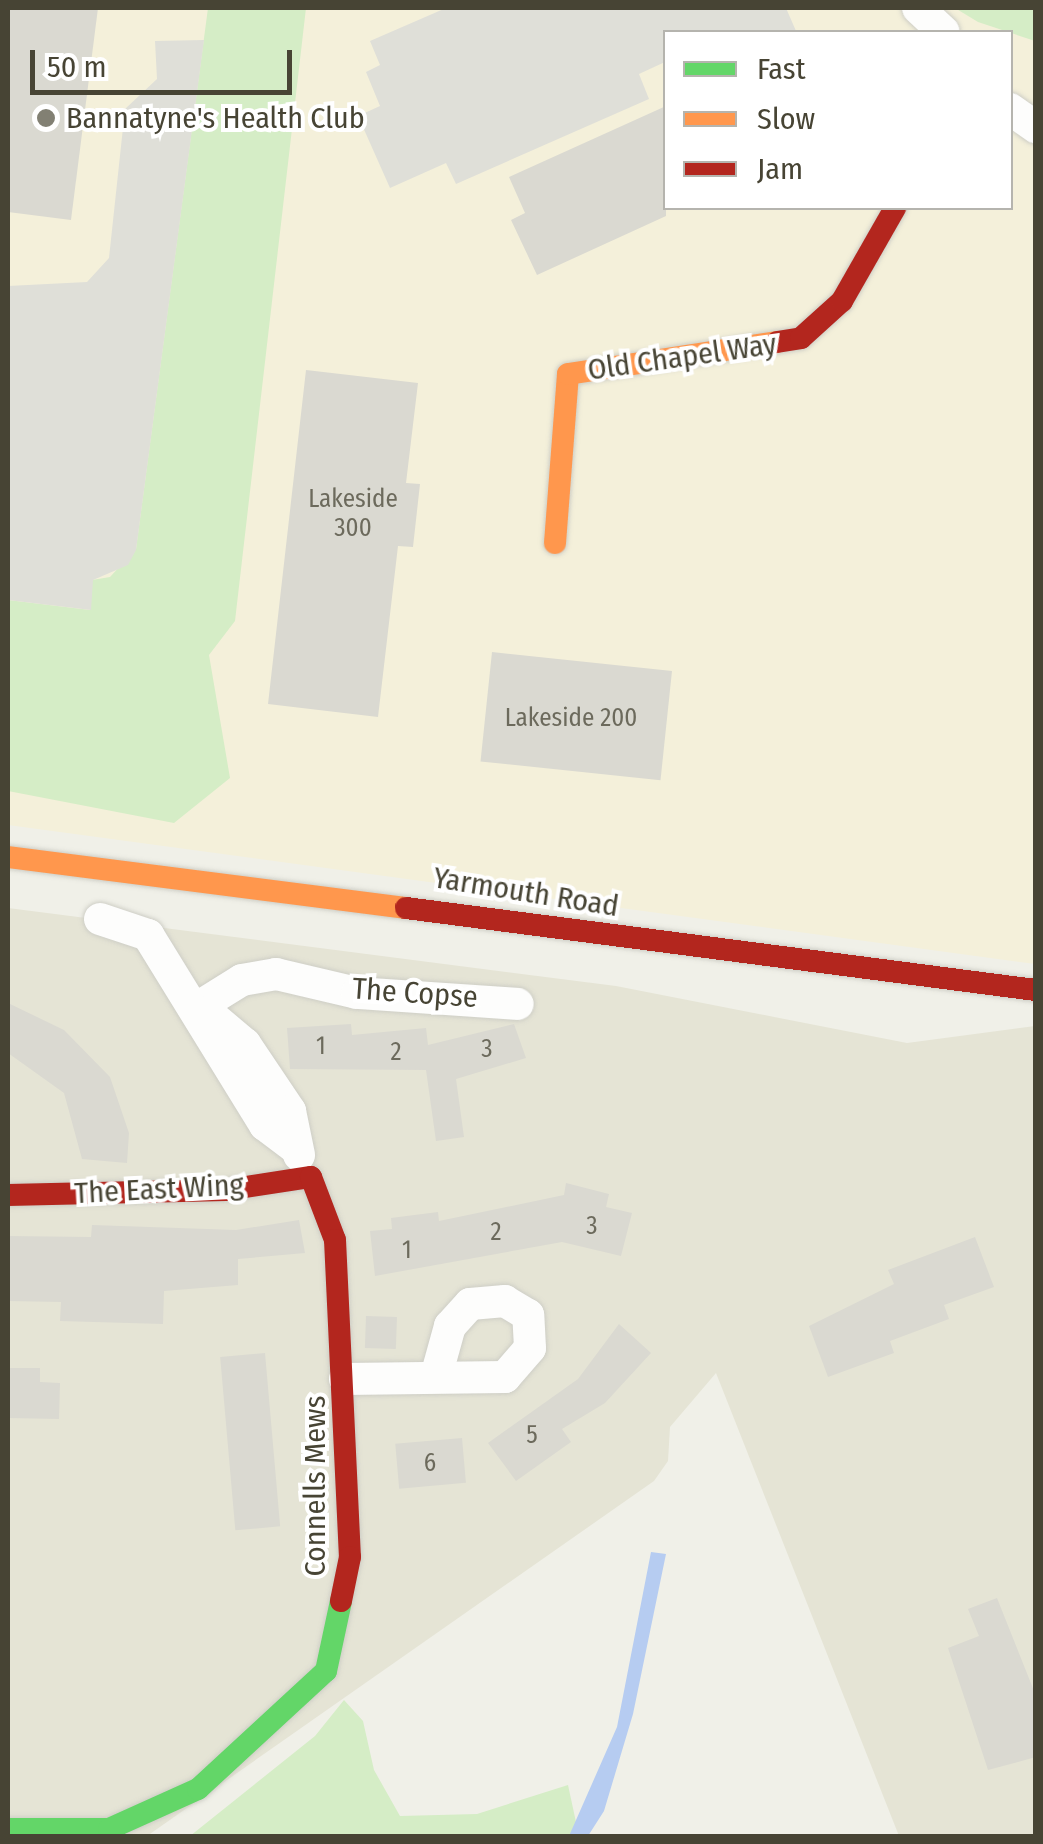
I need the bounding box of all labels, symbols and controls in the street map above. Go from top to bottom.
scale bar [35,30,298,92]
legend [663,30,1013,210]
text: 50 m [47,49,107,85]
text: Fast [757,51,805,87]
place label: Bannatyne's Health Club [66,100,365,136]
text: Slow [757,101,815,137]
marker: Bannatyne's Health Club [35,107,57,129]
text: Jam [757,151,803,187]
street label: Old Chapel Way [585,326,779,388]
house number: Lakeside 300 [308,485,398,544]
house number: Lakeside 200 [505,703,637,733]
street label: Yarmouth Road [431,860,621,924]
street label: The Copse [351,971,479,1015]
house number: 1 [316,1031,326,1061]
house number: 3 [481,1034,493,1064]
house number: 2 [390,1037,402,1067]
street label: The East Wing [73,1167,245,1211]
house number: 3 [586,1211,598,1241]
house number: 2 [490,1217,502,1247]
house number: 1 [402,1235,412,1265]
street label: Connells Mews [297,1395,333,1577]
house number: 5 [526,1420,538,1450]
house number: 6 [424,1448,436,1478]

